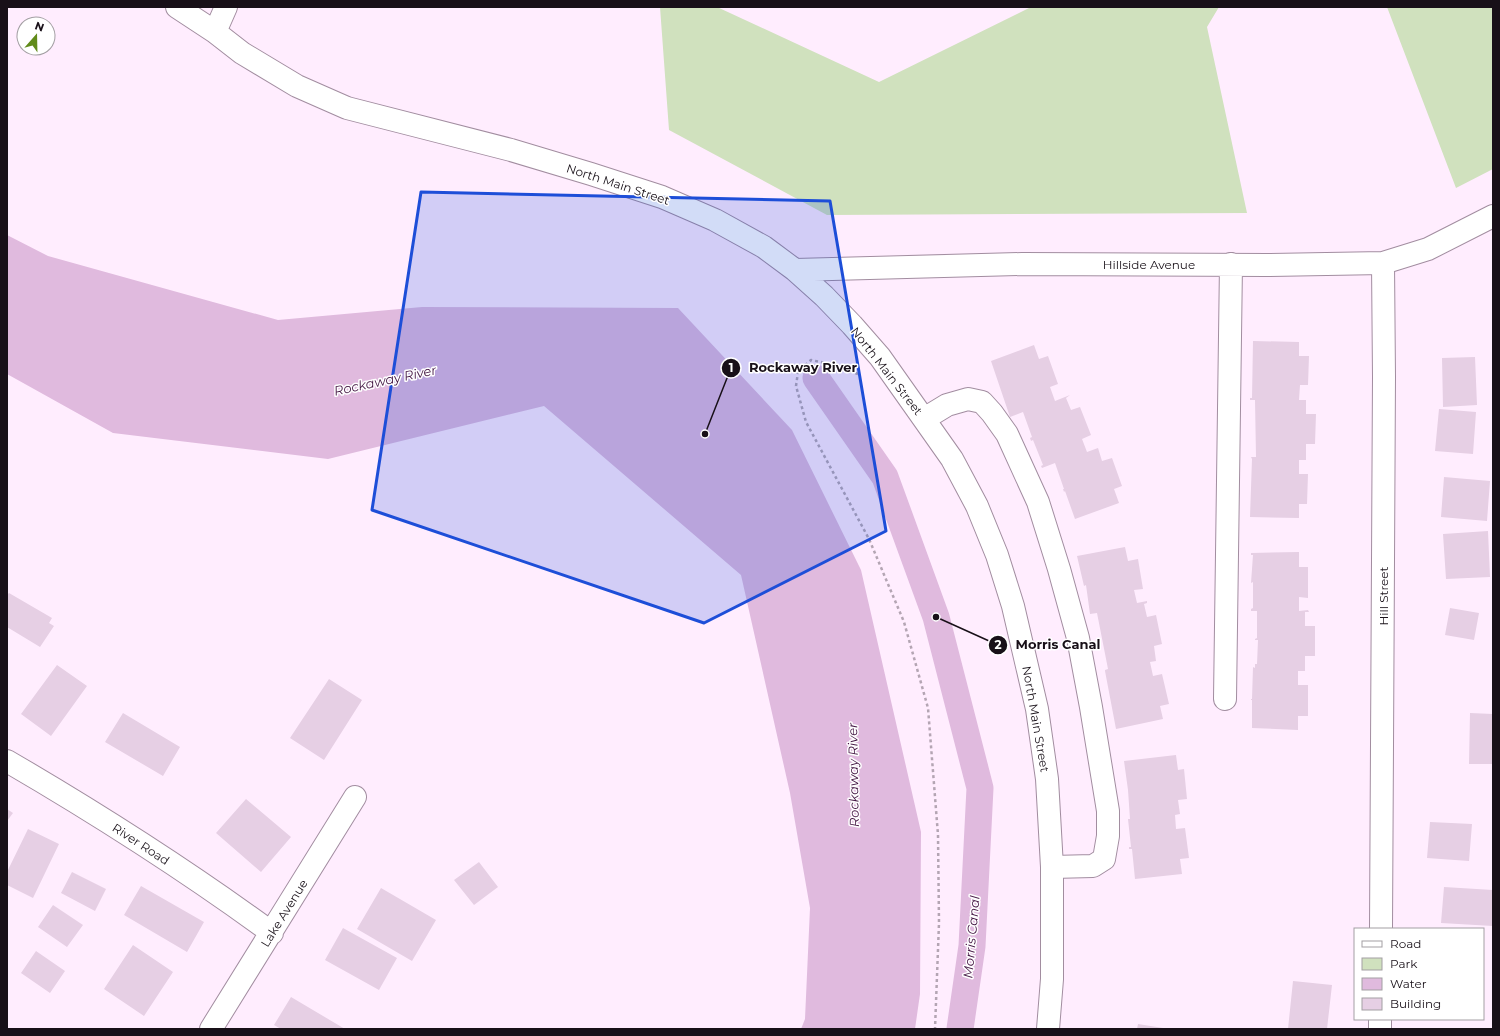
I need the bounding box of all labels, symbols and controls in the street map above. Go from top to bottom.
north arrow [16,16,56,56]
text: N [33,19,46,35]
street label: North Main Street [564,160,672,208]
street label: Hillside Avenue [1103,257,1195,272]
street label: North Main Street [848,324,926,418]
callout: Rockaway River [721,355,865,380]
text: Rockaway River [749,359,857,375]
text: 1 [729,360,733,375]
water label: Rockaway River [332,361,438,399]
street label: Hill Street [1376,566,1391,625]
callout: Morris Canal [988,632,1109,657]
text: Morris Canal [1016,636,1100,652]
text: 2 [994,637,1002,652]
street label: North Main Street [1019,665,1053,773]
water label: Rockaway River [844,722,862,827]
street label: River Road [110,820,172,868]
street label: Lake Avenue [257,876,311,950]
water label: Morris Canal [959,894,983,979]
legend [1354,928,1484,1020]
text: Road [1390,936,1421,951]
text: Park [1390,956,1418,971]
text: Water [1390,976,1427,991]
text: Building [1390,996,1441,1011]

